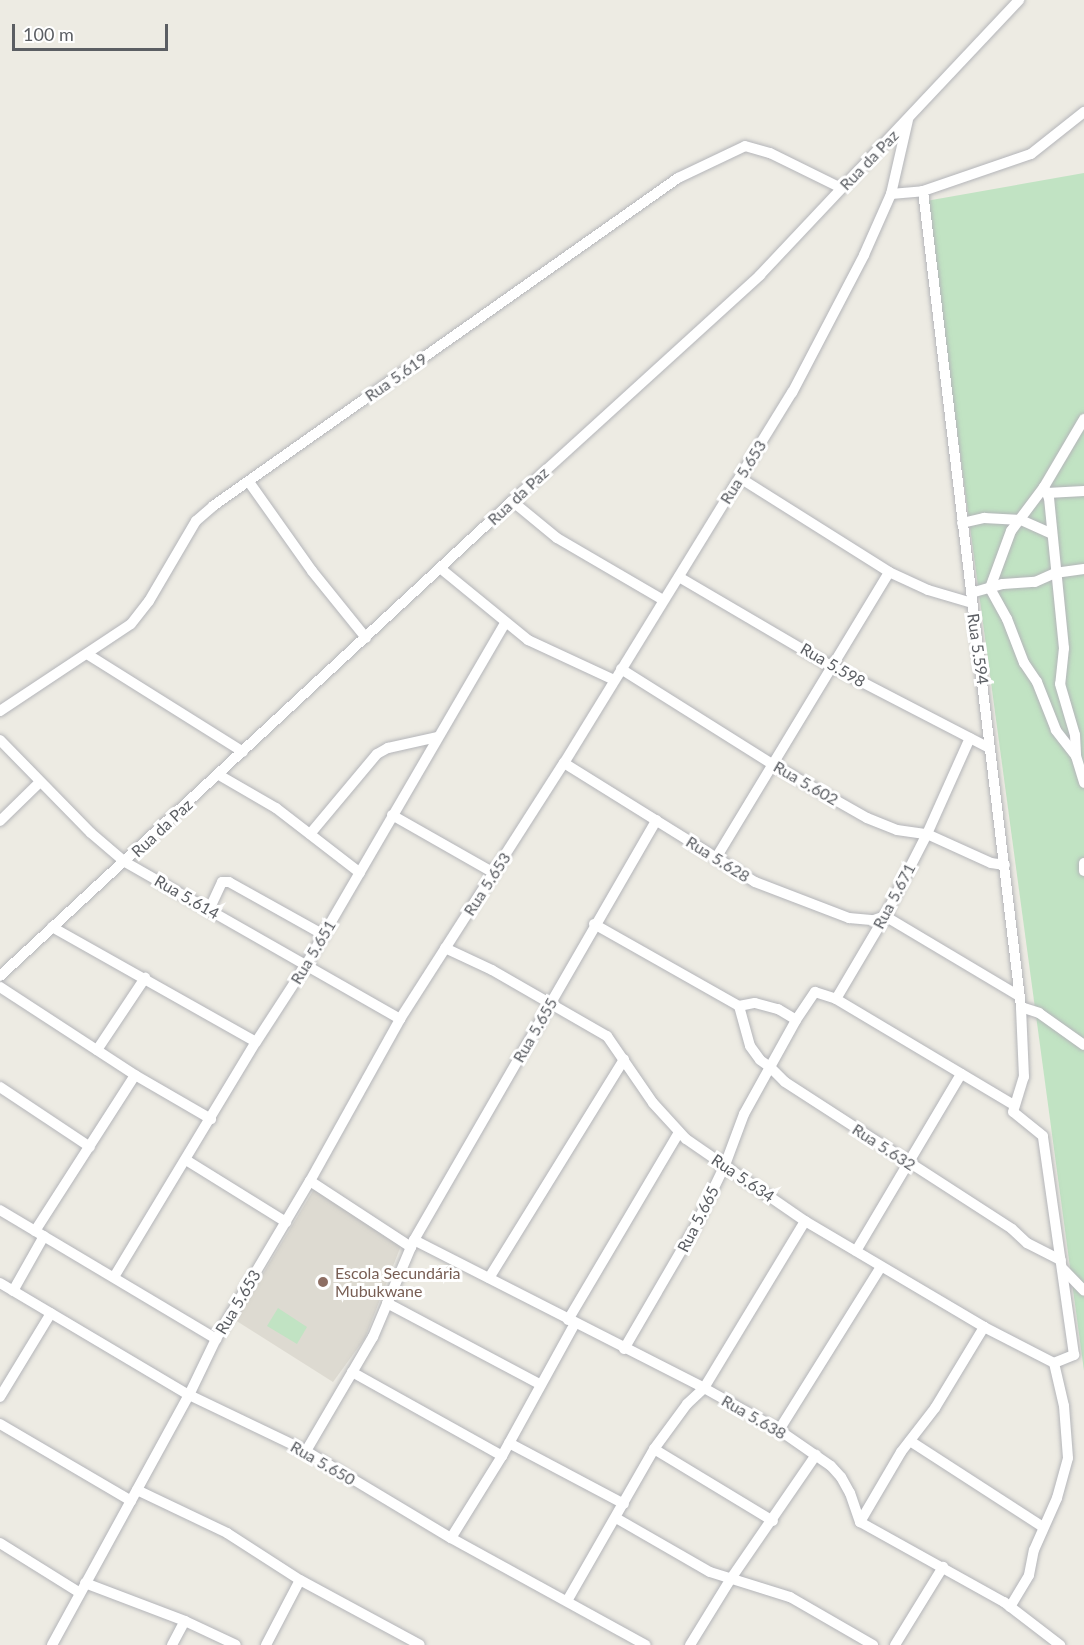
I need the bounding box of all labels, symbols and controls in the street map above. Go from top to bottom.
scale bar [15,12,171,50]
text: 100 m [23,23,74,45]
street label: Rua da Paz [836,126,902,194]
street label: Rua 5.619 [361,349,431,405]
street label: Rua 5.653 [716,437,770,507]
street label: Rua da Paz [484,463,552,529]
street label: Rua 5.594 [964,612,992,686]
street label: Rua 5.598 [797,639,869,691]
street label: Rua 5.602 [770,757,842,809]
street label: Rua da Paz [128,795,196,861]
street label: Rua 5.628 [683,832,753,886]
street label: Rua 5.653 [459,849,515,919]
street label: Rua 5.671 [869,860,919,932]
street label: Rua 5.614 [151,871,223,923]
street label: Rua 5.651 [286,916,340,988]
street label: Rua 5.655 [509,994,561,1066]
street label: Rua 5.632 [849,1119,919,1175]
street label: Rua 5.634 [708,1150,778,1206]
street label: Rua 5.665 [673,1183,723,1255]
place label: Escola Secundária Mubukwane [335,1263,461,1301]
street label: Rua 5.653 [211,1266,265,1338]
marker: Escola Secundária Mubukwane [316,1275,330,1289]
street label: Rua 5.638 [718,1391,790,1443]
street label: Rua 5.650 [287,1437,359,1489]

